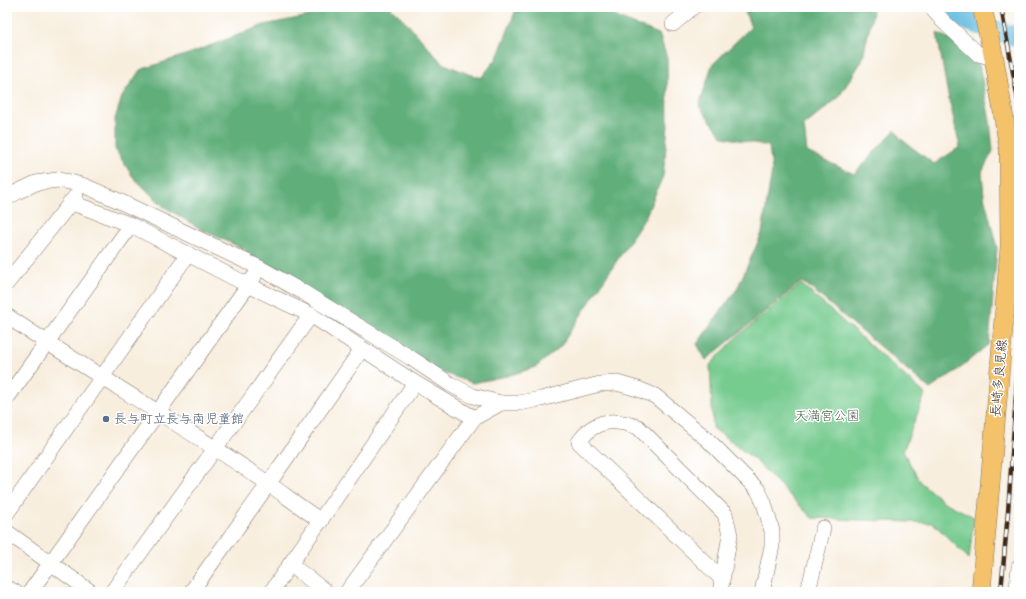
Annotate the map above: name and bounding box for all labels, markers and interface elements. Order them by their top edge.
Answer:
street label: 長崎多良見線 [987,337,1011,418]
park label: 天満宮公園 [794,407,860,425]
place label: 長与町立長与南児童館 [114,410,244,428]
marker: 長与町立長与南児童館 [101,414,111,424]

